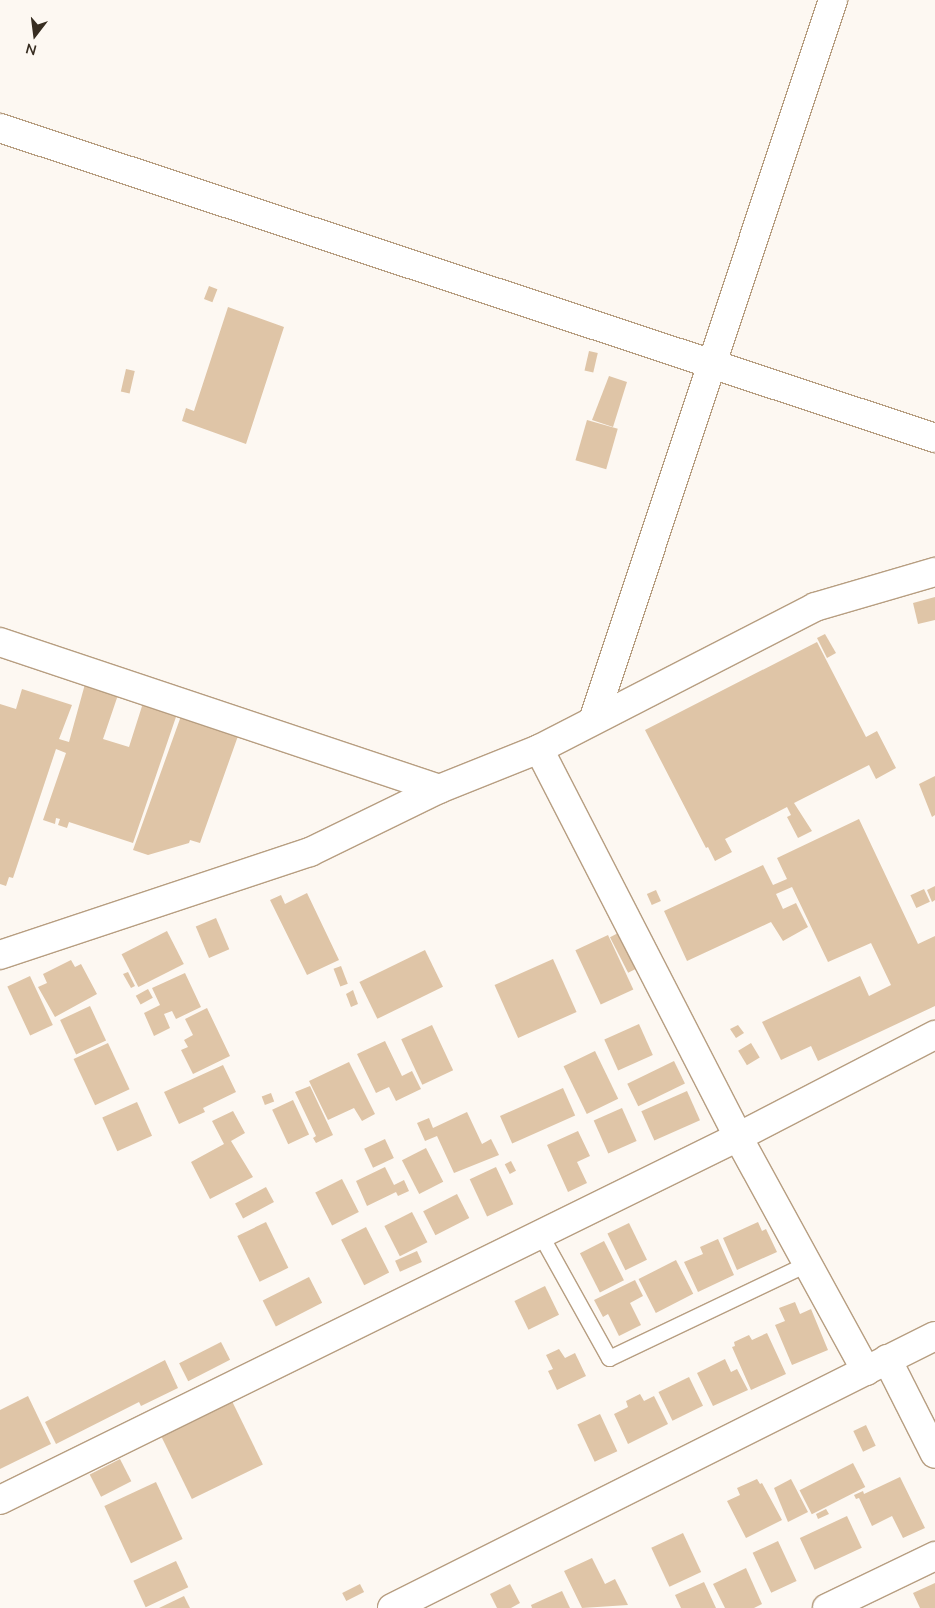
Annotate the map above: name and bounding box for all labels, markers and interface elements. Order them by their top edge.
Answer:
north arrow [10,10,60,60]
text: N [24,39,39,60]

